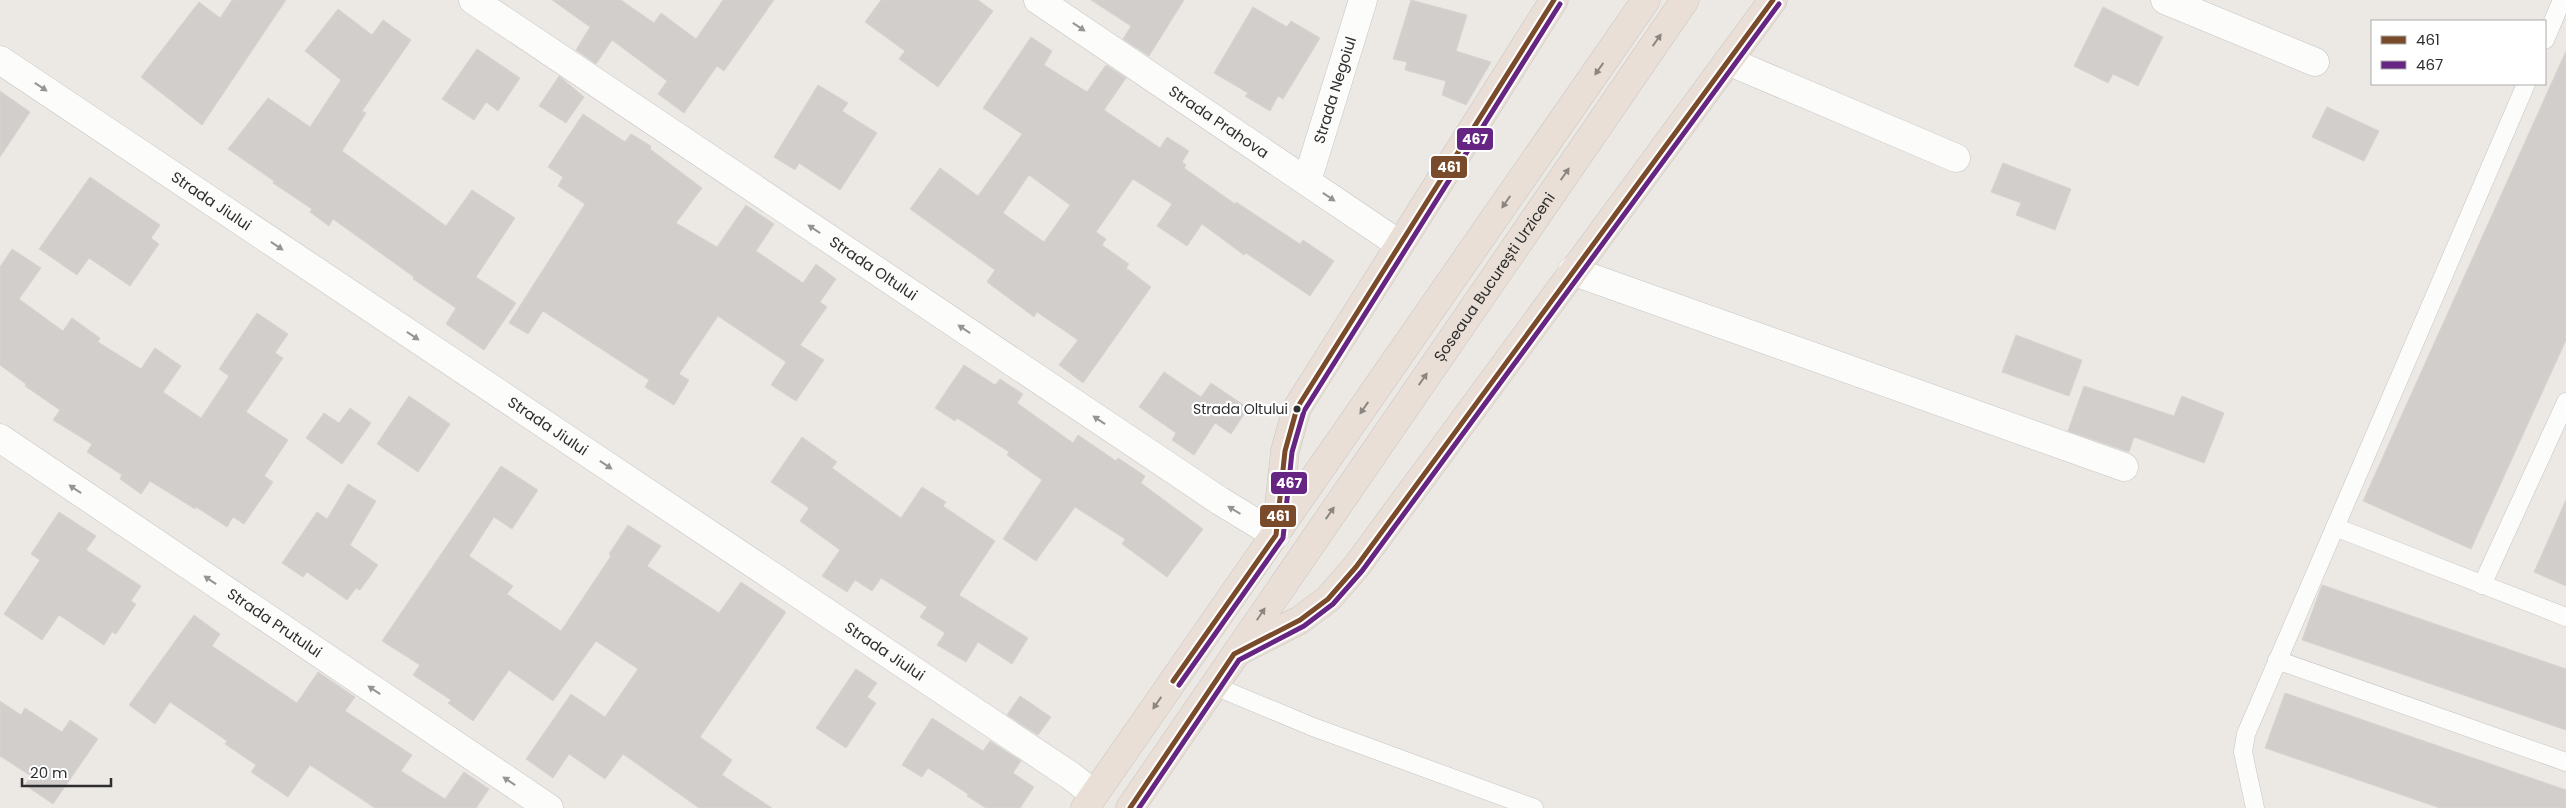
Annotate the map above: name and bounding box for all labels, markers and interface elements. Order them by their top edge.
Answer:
legend [2371,20,2546,85]
one-way arrow [1072,22,1085,32]
text: 461 [2416,29,2440,50]
one-way arrow [1652,33,1662,47]
street label: Strada Negoiul [1308,34,1361,146]
text: 467 [2416,54,2443,75]
one-way arrow [1594,62,1604,76]
street label: Strada Prahova [1165,80,1273,163]
one-way arrow [34,82,47,92]
line badge: 467 [1456,127,1494,151]
text: 467 [1462,129,1488,149]
line badge: 461 [1430,155,1468,179]
text: 461 [1437,157,1461,177]
street label: Strada Jiului [167,166,256,235]
one-way arrow [1560,167,1570,180]
street label: Șoseaua București Urziceni [1429,188,1560,366]
one-way arrow [1322,192,1336,202]
one-way arrow [1501,196,1511,209]
one-way arrow [808,224,821,234]
street label: Strada Oltului [825,231,922,305]
one-way arrow [271,241,284,250]
one-way arrow [957,325,971,334]
one-way arrow [406,331,419,341]
one-way arrow [1418,373,1428,386]
street label: Strada Jiului [504,391,592,460]
place label: Strada Oltului [1193,399,1288,419]
one-way arrow [1359,401,1369,415]
marker: Strada Oltului [1292,404,1302,414]
one-way arrow [1092,415,1106,425]
one-way arrow [599,460,613,470]
line badge: 467 [1270,471,1308,495]
text: 467 [1276,473,1302,493]
one-way arrow [69,484,82,494]
line badge: 461 [1259,504,1297,528]
one-way arrow [1228,505,1241,514]
text: 461 [1266,506,1290,526]
one-way arrow [1326,506,1335,520]
one-way arrow [204,575,217,585]
street label: Strada Prutului [223,583,326,662]
one-way arrow [1257,607,1266,620]
street label: Strada Jiului [840,616,929,685]
one-way arrow [367,685,381,695]
one-way arrow [1152,697,1162,710]
scale bar [22,756,111,788]
text: 20 m [30,762,68,783]
one-way arrow [502,776,516,786]

